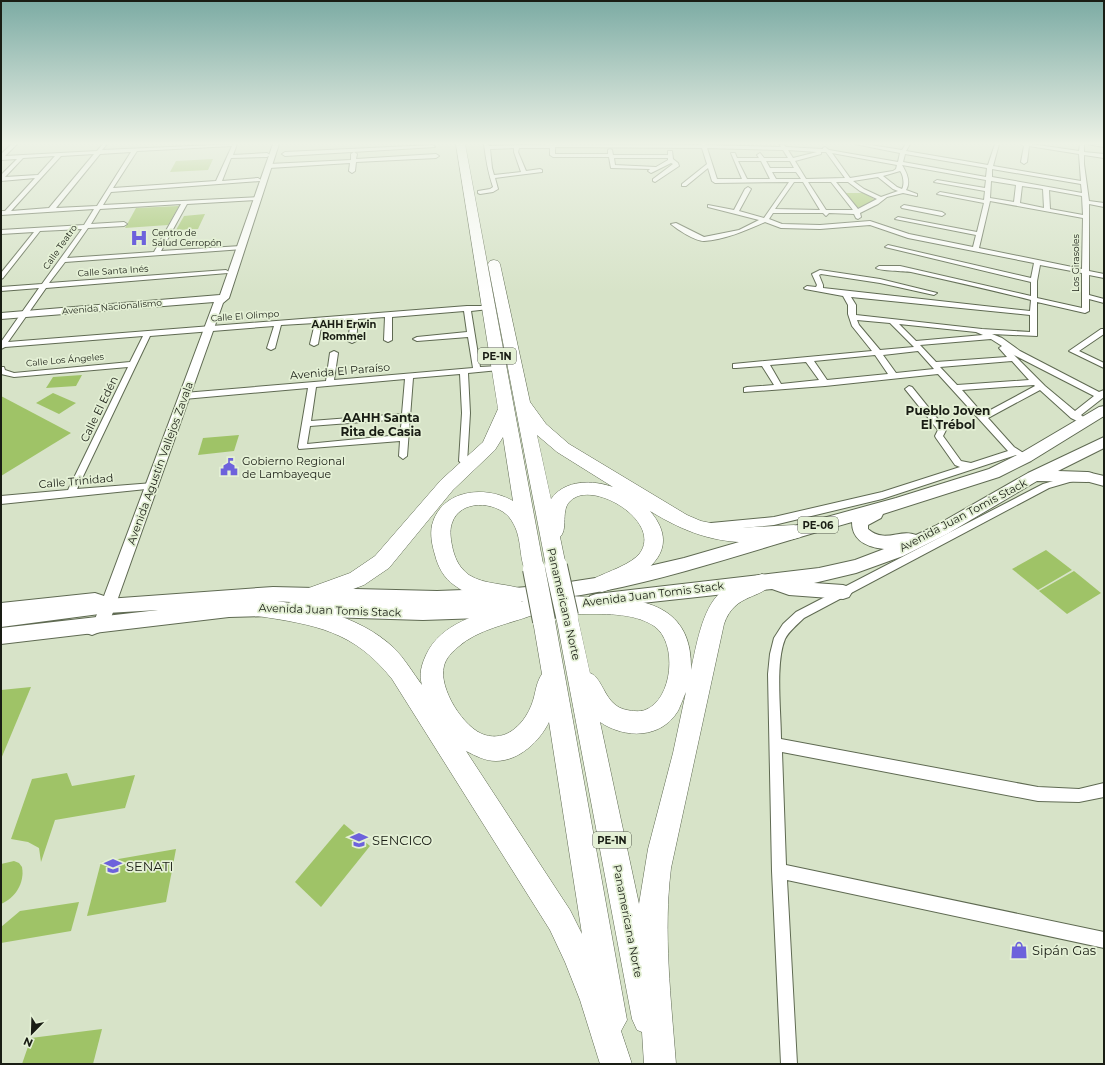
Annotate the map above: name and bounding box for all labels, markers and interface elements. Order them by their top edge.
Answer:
street label: Calle Teatro [40,222,79,271]
place label: Centro de Salud Cerropón [152,227,222,248]
hospital icon: Centro de Salud Cerropón [129,228,149,248]
street label: Los Girasoles [1070,233,1081,292]
street label: Calle Santa Inés [77,262,149,278]
street label: Avenida Nacionalismo [62,297,163,316]
street label: Calle El Olimpo [210,308,280,323]
district label: AAHH Erwin Rommel [311,318,377,343]
road number: PE-1N [478,348,516,364]
street label: Calle Los Ángeles [25,351,105,368]
street label: Avenida El Paraíso [289,360,391,382]
street label: Calle El Edén [77,374,121,444]
street label: Avenida Agustín Vallejos Zavala [124,380,196,546]
district label: Pueblo Joven El Trébol [906,403,990,432]
district label: AAHH Santa Rita de Casia [341,410,421,439]
place label: Gobierno Regional de Lambayeque [242,454,345,481]
public building icon: Gobierno Regional de Lambayeque [219,457,239,477]
street label: Calle Trinidad [38,471,114,491]
street label: Avenida Juan Tomis Stack [897,475,1030,555]
road number: PE-06 [798,517,838,533]
street label: Panamericana Norte [544,547,584,662]
street label: Avenida Juan Tomis Stack [581,578,725,610]
street label: Avenida Juan Tomis Stack [258,601,402,619]
school or university icon: SENCICO [349,830,369,850]
place label: SENCICO [372,832,432,848]
road number: PE-1N [593,832,631,848]
school or university icon: SENATI [103,856,123,876]
place label: SENATI [126,858,174,874]
street label: Panamericana Norte [610,863,646,979]
shop icon: Sipán Gas [1009,940,1029,960]
place label: Sipán Gas [1032,942,1096,958]
north arrow [12,1013,52,1053]
text: N [21,1034,35,1050]

